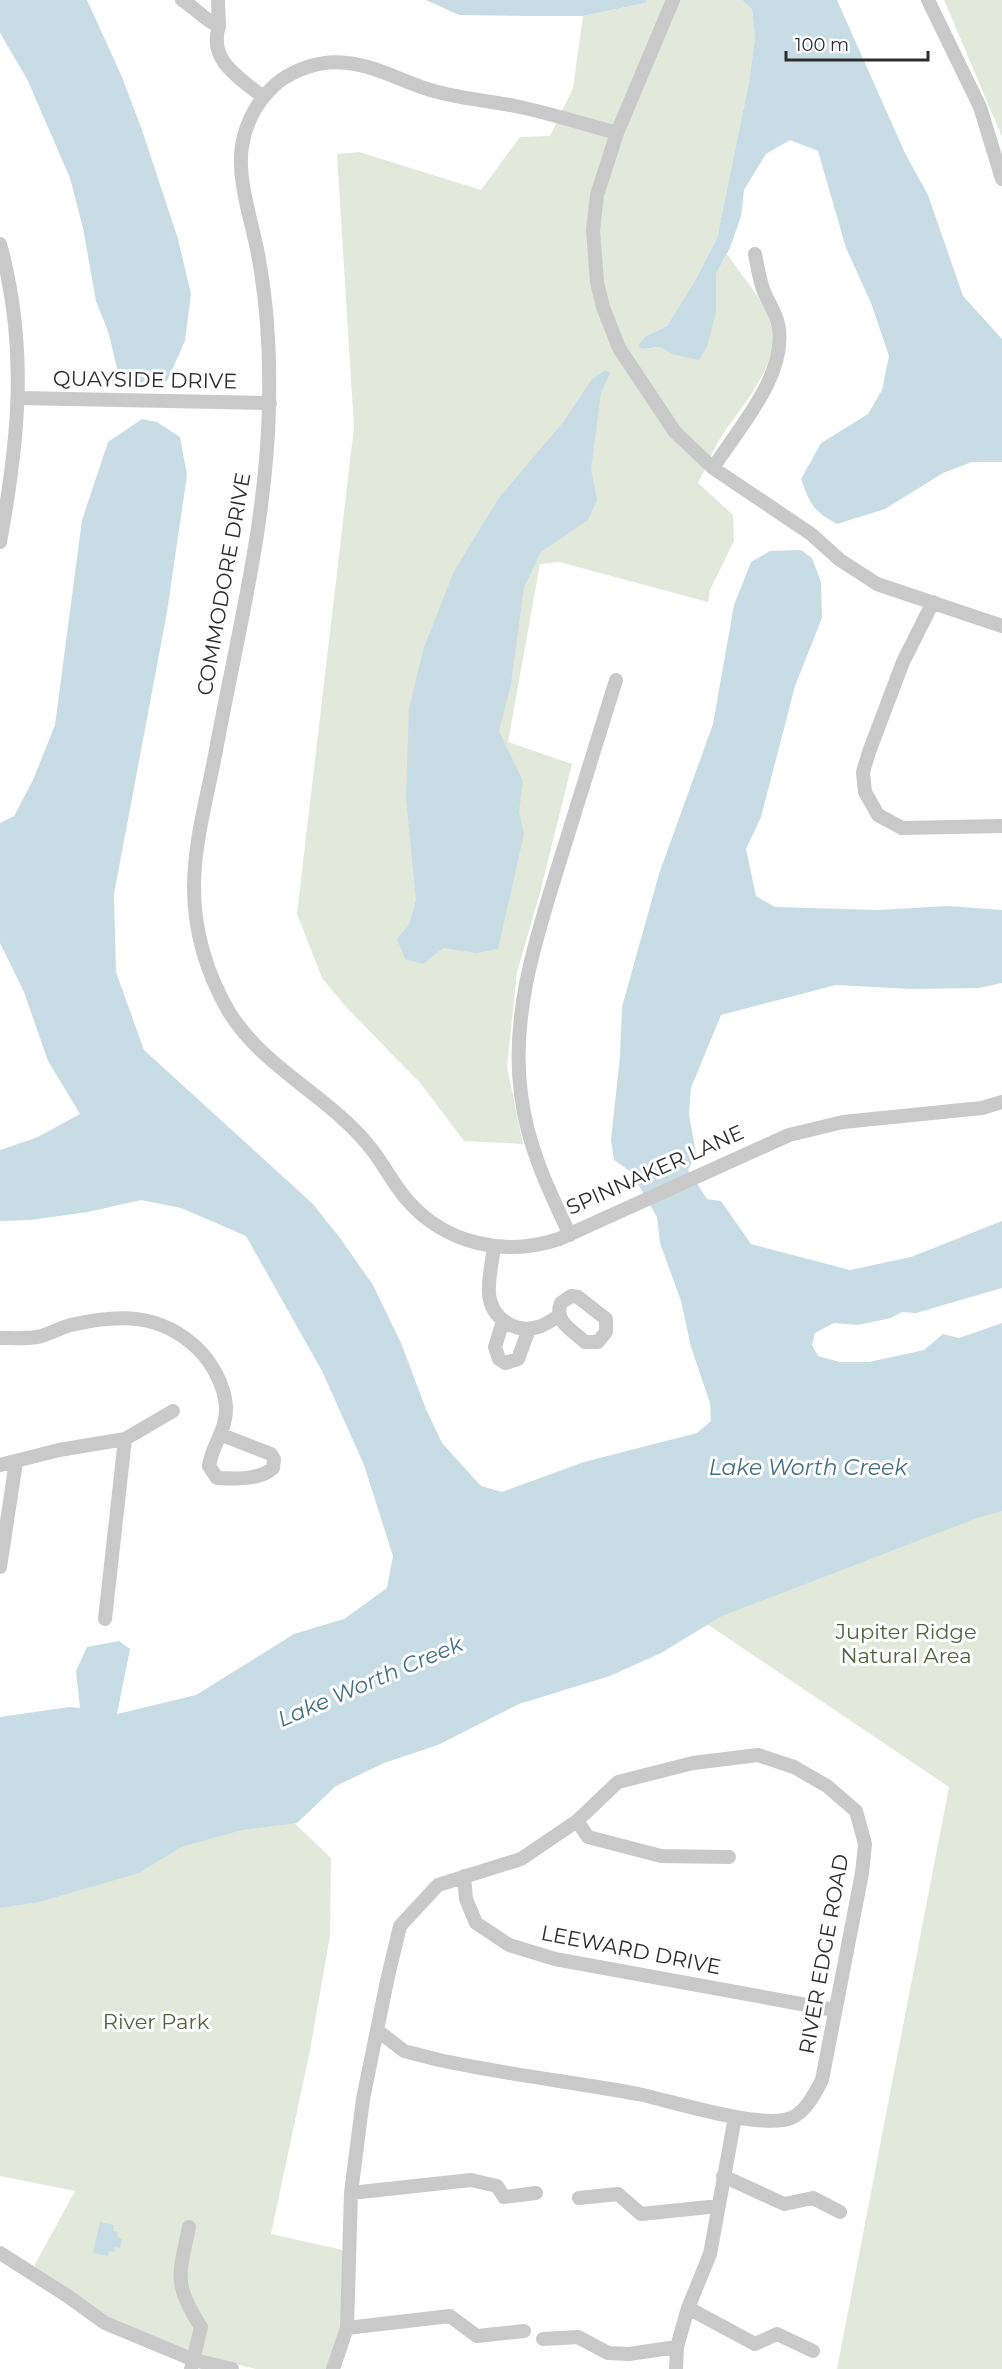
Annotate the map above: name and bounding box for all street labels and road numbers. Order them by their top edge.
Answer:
street label: QUAYSIDE DRIVE [53,365,237,394]
street label: COMMODORE DRIVE [192,470,255,697]
street label: SPINNAKER LANE [562,1119,747,1220]
street label: RIVER EDGE ROAD [794,1852,853,2056]
street label: LEEWARD DRIVE [539,1920,723,1979]

